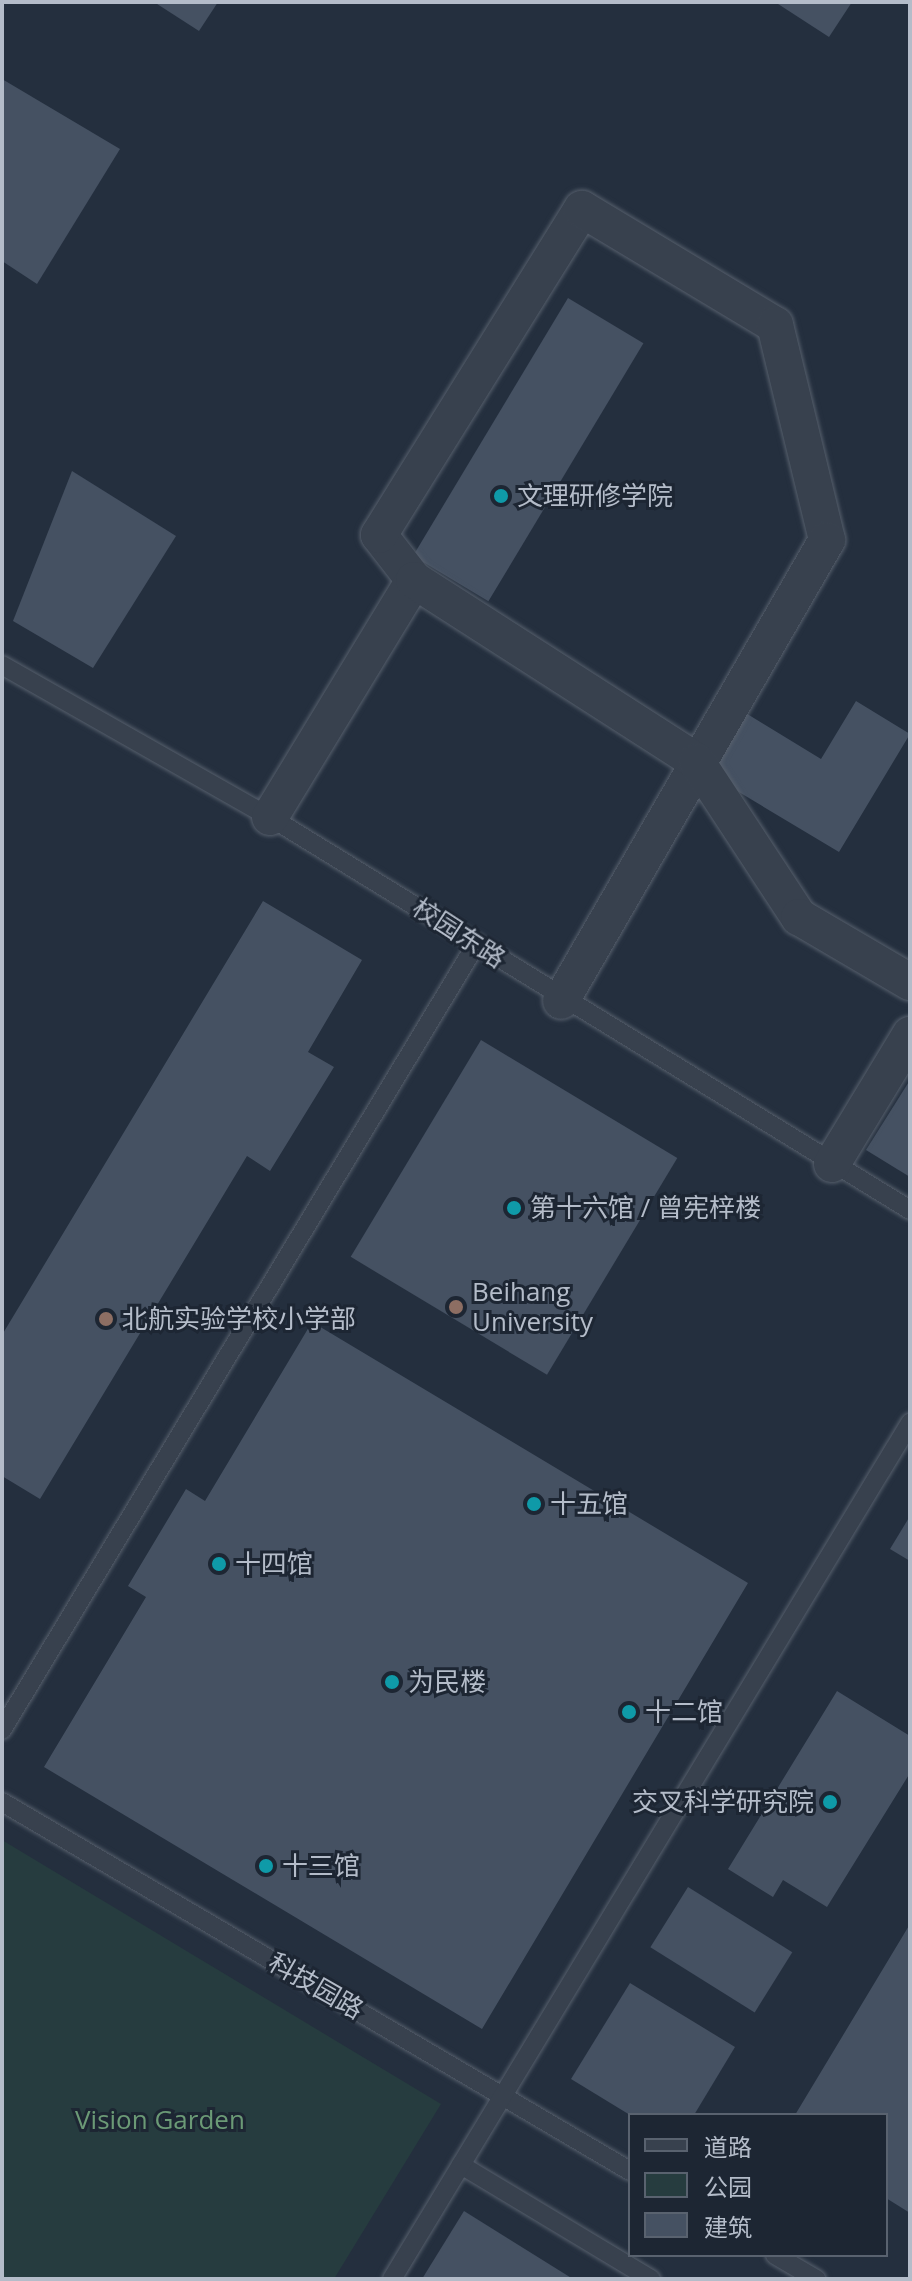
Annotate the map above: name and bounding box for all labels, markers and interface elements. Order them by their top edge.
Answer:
place label: 文理研修学院 [517,480,673,512]
marker: 文理研修学院 [492,487,510,505]
street label: 校园东路 [407,892,511,974]
place label: 第十六馆 / 曾宪梓楼 [530,1192,761,1224]
marker: 第十六馆 / 曾宪梓楼 [505,1199,523,1217]
place label: Beihang University [472,1276,593,1338]
marker: Beihang University [447,1298,465,1316]
place label: 北航实验学校小学部 [122,1303,356,1335]
marker: 北航实验学校小学部 [97,1310,115,1328]
place label: 十五馆 [550,1488,628,1520]
marker: 十五馆 [525,1495,543,1513]
place label: 十四馆 [235,1548,313,1580]
marker: 十四馆 [210,1555,228,1573]
place label: 为民楼 [408,1666,486,1698]
marker: 为民楼 [383,1673,401,1691]
place label: 十二馆 [645,1696,723,1728]
marker: 十二馆 [620,1703,638,1721]
place label: 交叉科学研究院 [632,1786,814,1818]
marker: 交叉科学研究院 [821,1793,839,1811]
place label: 十三馆 [282,1850,360,1882]
marker: 十三馆 [257,1857,275,1875]
street label: 科技园路 [263,1946,369,2026]
park label: Vision Garden [75,2104,245,2136]
legend [628,2113,888,2257]
text: 道路 [704,2130,752,2163]
text: 公园 [704,2170,752,2203]
text: 建筑 [704,2210,752,2243]

